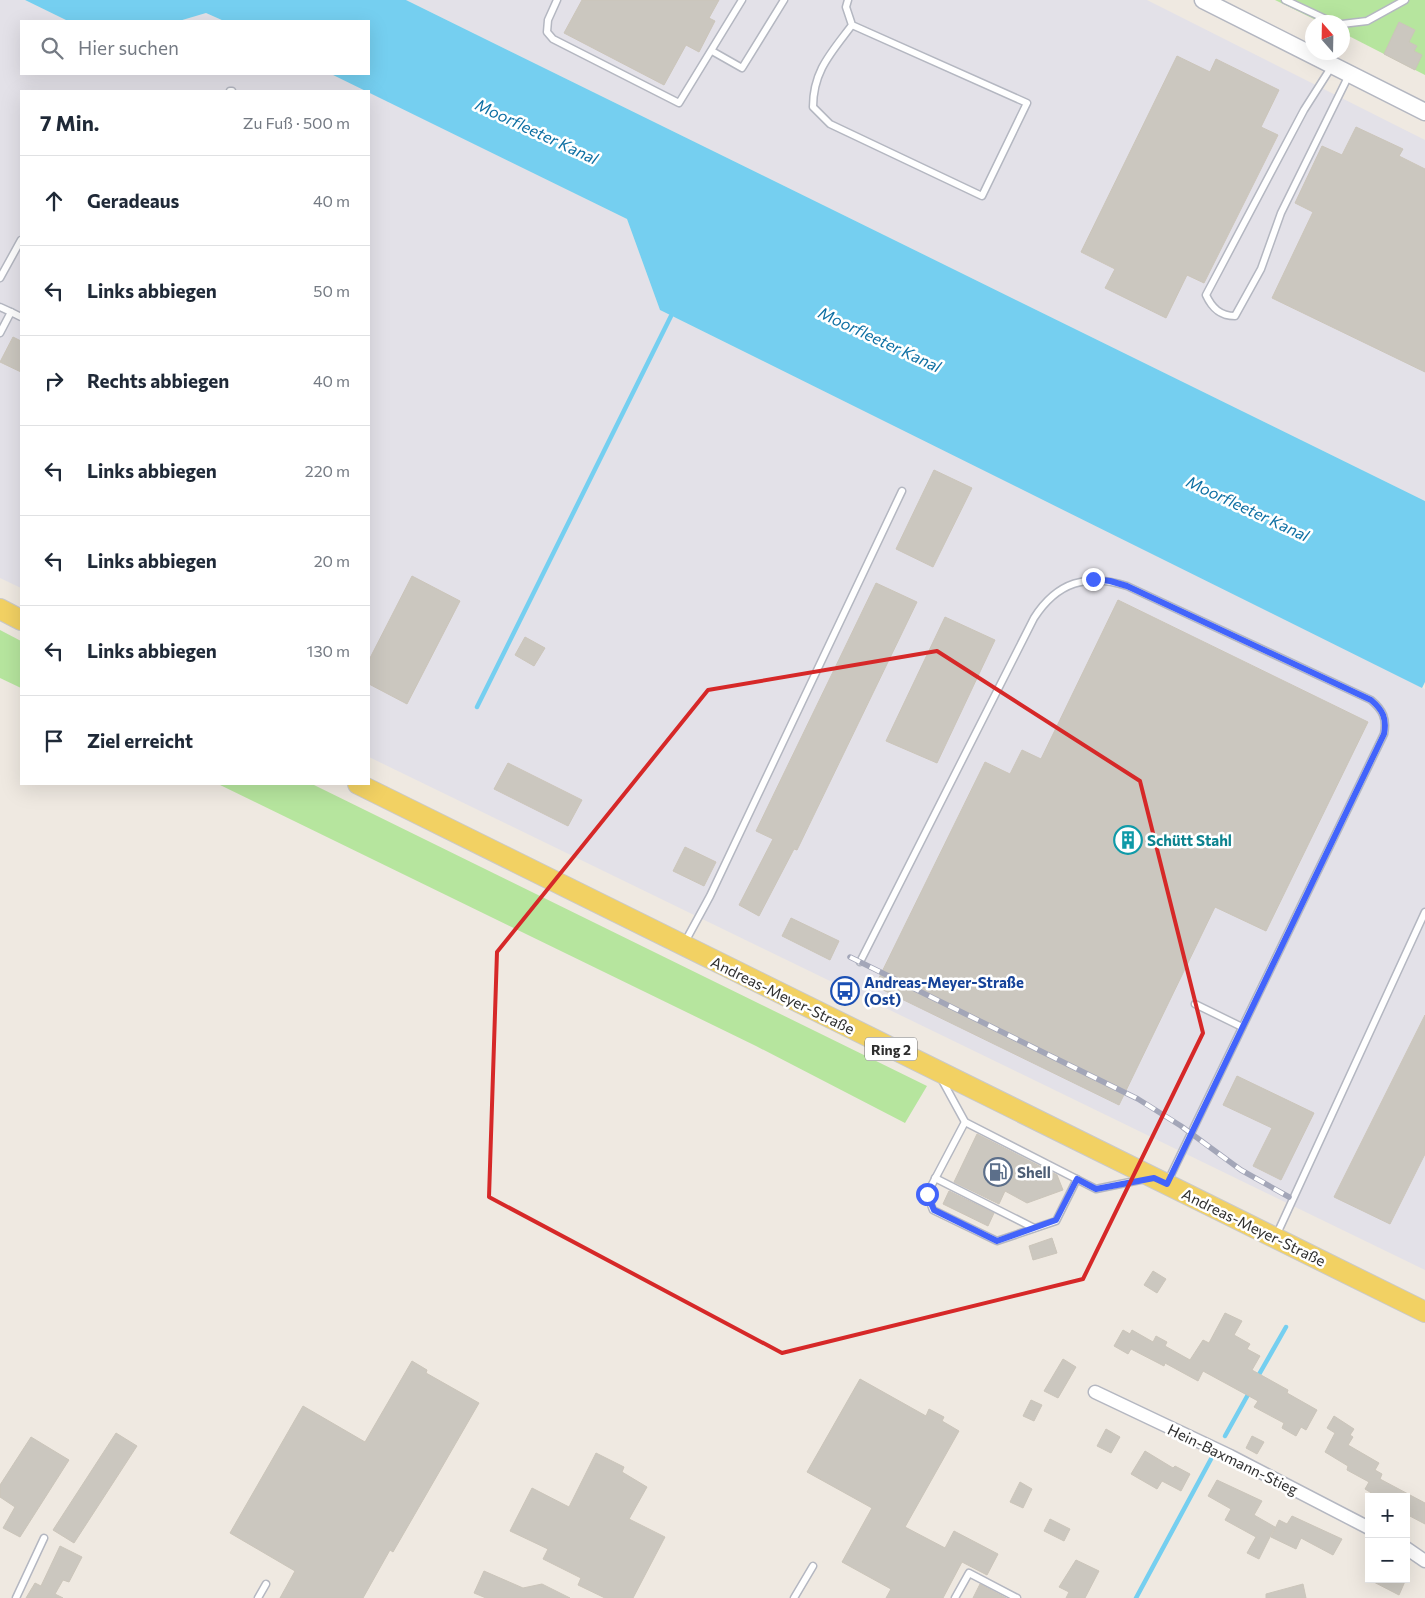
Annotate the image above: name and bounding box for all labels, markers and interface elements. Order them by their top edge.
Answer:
north arrow [1305,15,1350,60]
search box [20,20,370,75]
icon: search [38,34,66,62]
text: Hier suchen [78,36,179,59]
water label: Moorfleeter Kanal [473,94,602,168]
text: 7 Min. [40,110,99,135]
text: Zu Fuß · 500 m [243,113,350,132]
icon: ahead [40,187,68,215]
text: Geradeaus [87,189,179,212]
text: 40 m [313,191,350,210]
icon: left [40,277,68,305]
text: Links abbiegen [87,279,217,302]
text: 50 m [313,281,350,300]
water label: Moorfleeter Kanal [816,302,945,376]
icon: right [40,367,68,395]
text: Rechts abbiegen [87,369,229,392]
text: 40 m [313,371,350,390]
icon: left [40,457,68,485]
text: Links abbiegen [87,459,217,482]
text: 220 m [305,461,350,480]
water label: Moorfleeter Kanal [1184,471,1313,545]
icon: left [40,547,68,575]
text: Links abbiegen [87,549,217,572]
text: 20 m [314,551,350,570]
route end [1082,568,1105,591]
icon: left [40,637,68,665]
text: Links abbiegen [87,639,217,662]
text: 130 m [307,641,350,660]
icon: arrive [40,727,68,755]
text: Ziel erreicht [87,729,193,752]
building icon: Schütt Stahl [1113,825,1143,855]
place label: Schütt Stahl [1147,831,1232,849]
street label: Andreas-Meyer-Straße [708,952,858,1038]
place label: Andreas-Meyer-Straße (Ost) [864,973,1024,1008]
bus stop icon: Andreas-Meyer-Straße (Ost) [830,976,860,1006]
road number: Ring 2 [865,1038,917,1060]
fuel station icon: Shell [983,1157,1013,1187]
place label: Shell [1017,1163,1051,1181]
route start [916,1183,939,1206]
street label: Andreas-Meyer-Straße [1179,1184,1329,1270]
street label: Hein-Baxmann-Stieg [1165,1420,1301,1498]
map controls [1365,1493,1410,1583]
button: + [1365,1493,1410,1538]
button: − [1365,1538,1410,1583]

